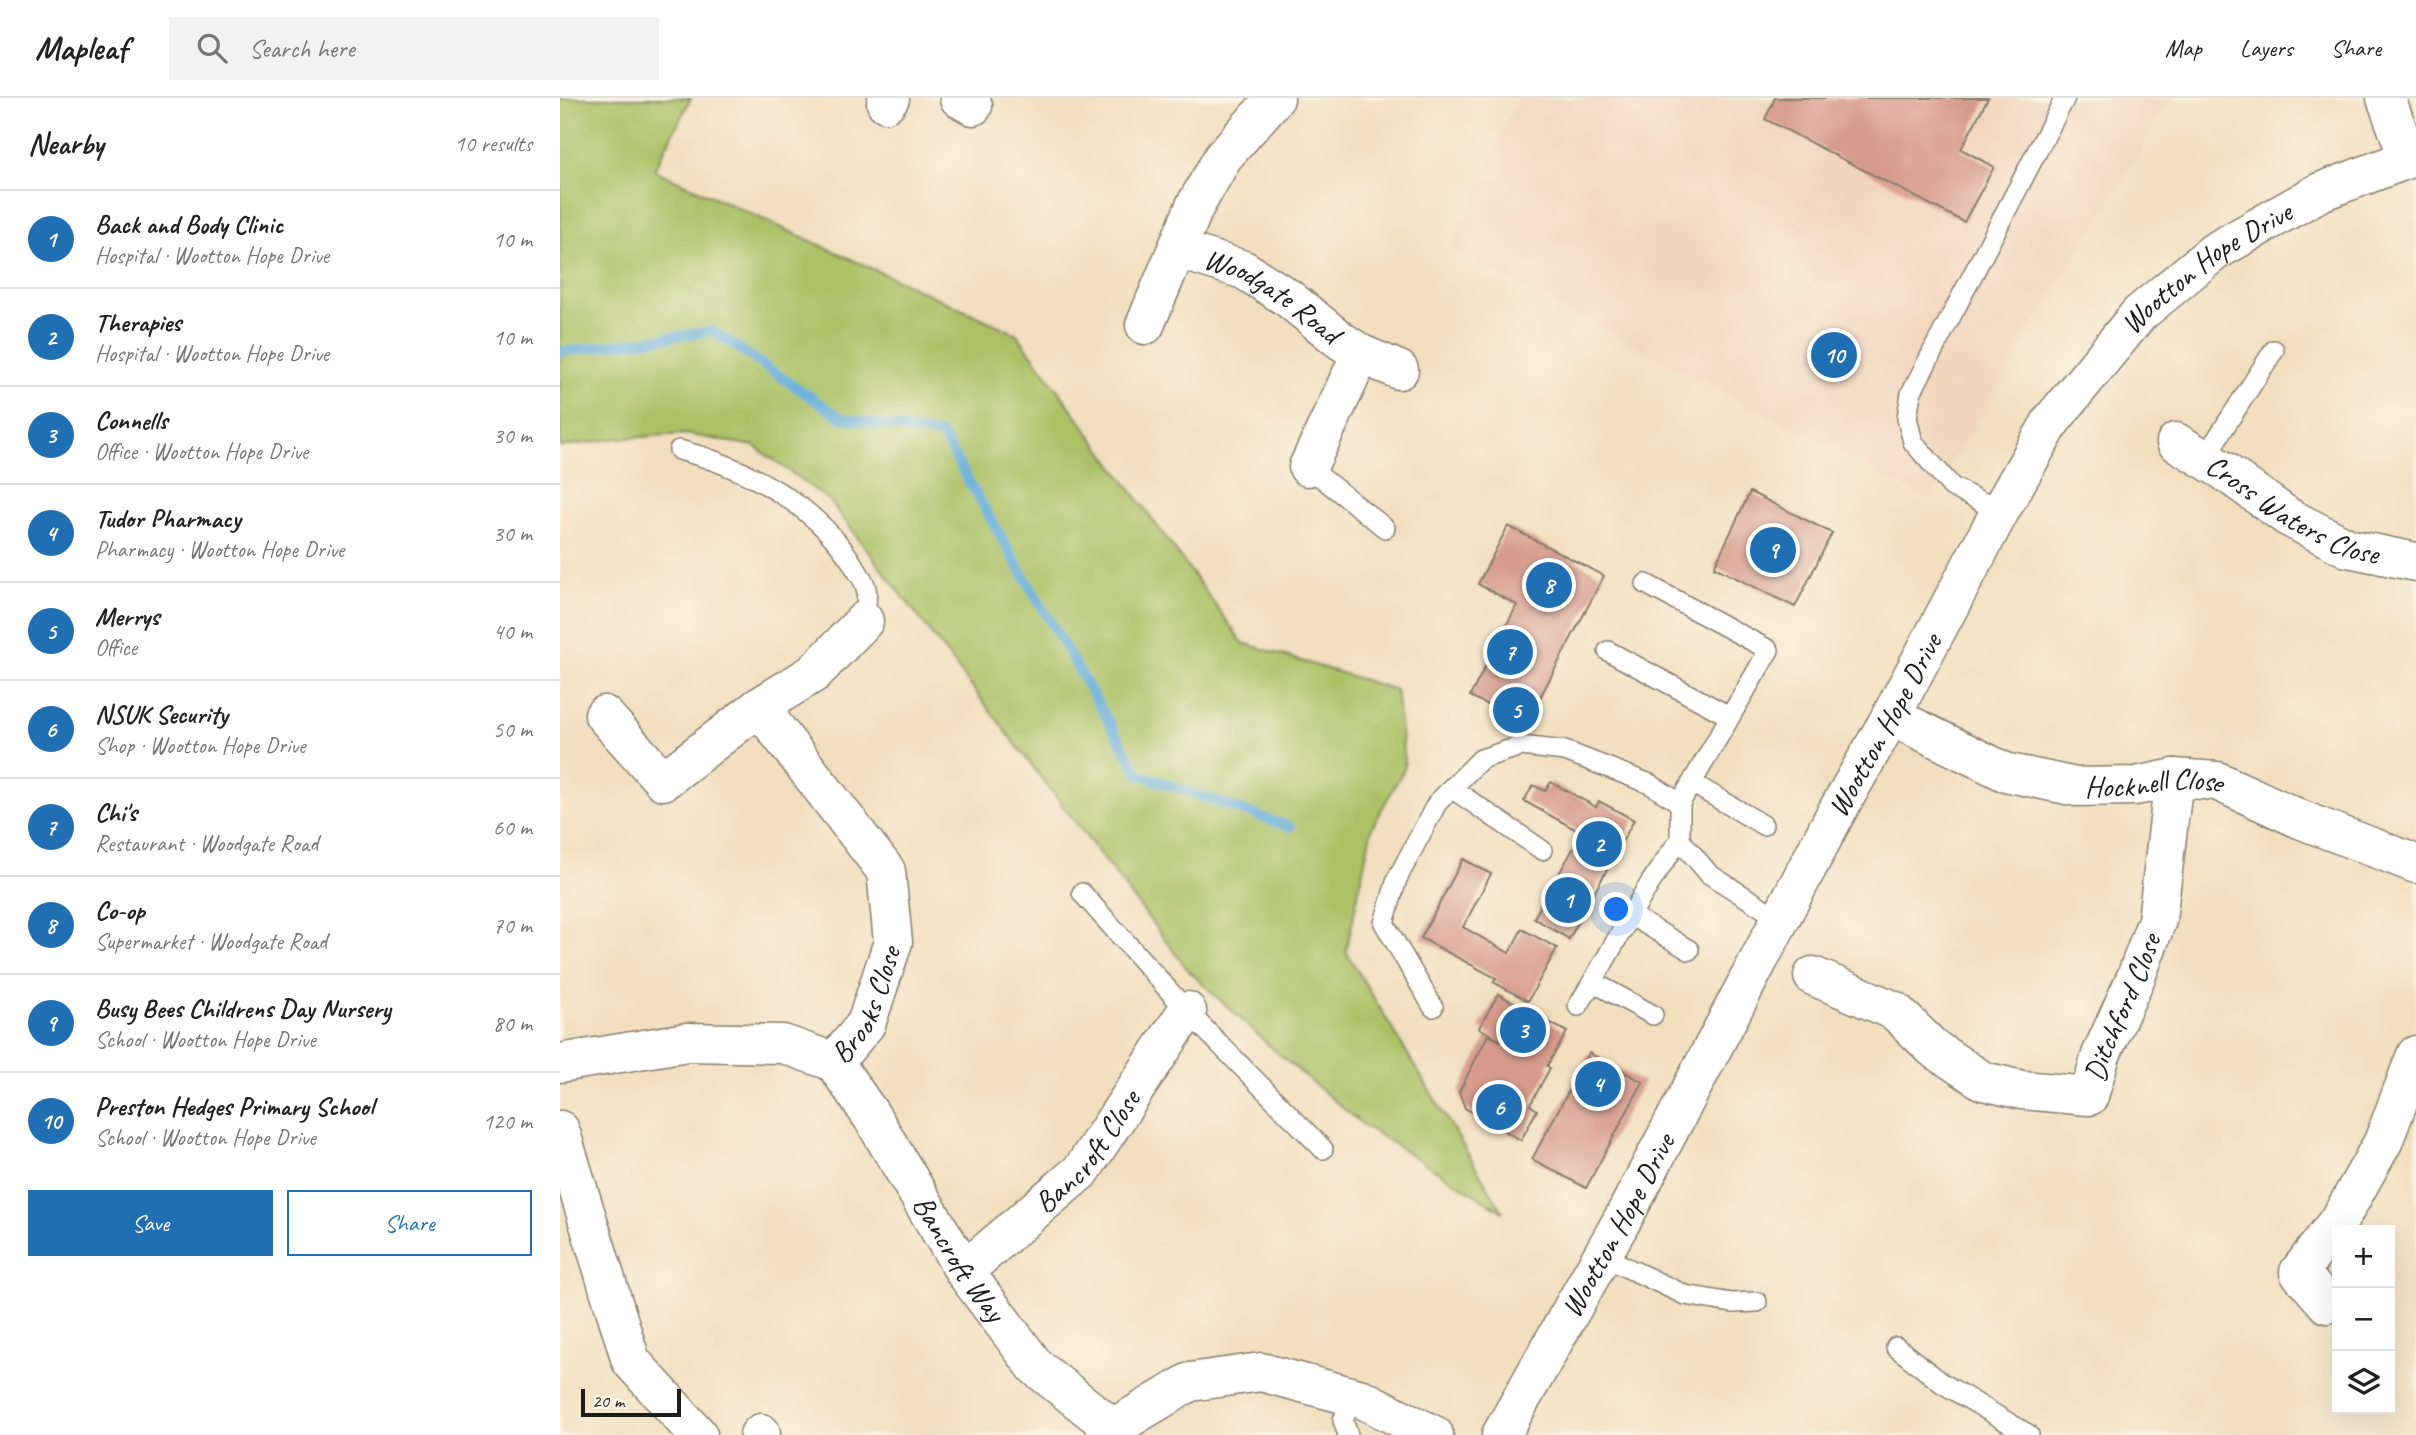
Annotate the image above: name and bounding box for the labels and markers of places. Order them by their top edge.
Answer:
pin: 10 [1811,329,1857,381]
pin: 9 [1750,524,1796,576]
pin: 8 [1526,559,1572,611]
pin: 7 [1487,626,1533,678]
pin: 5 [1493,684,1539,736]
pin: 2 [1576,818,1622,870]
pin: 1 [1545,874,1591,926]
pin: 3 [1500,1004,1546,1056]
pin: 4 [1575,1058,1621,1110]
pin: 6 [1476,1081,1522,1133]

